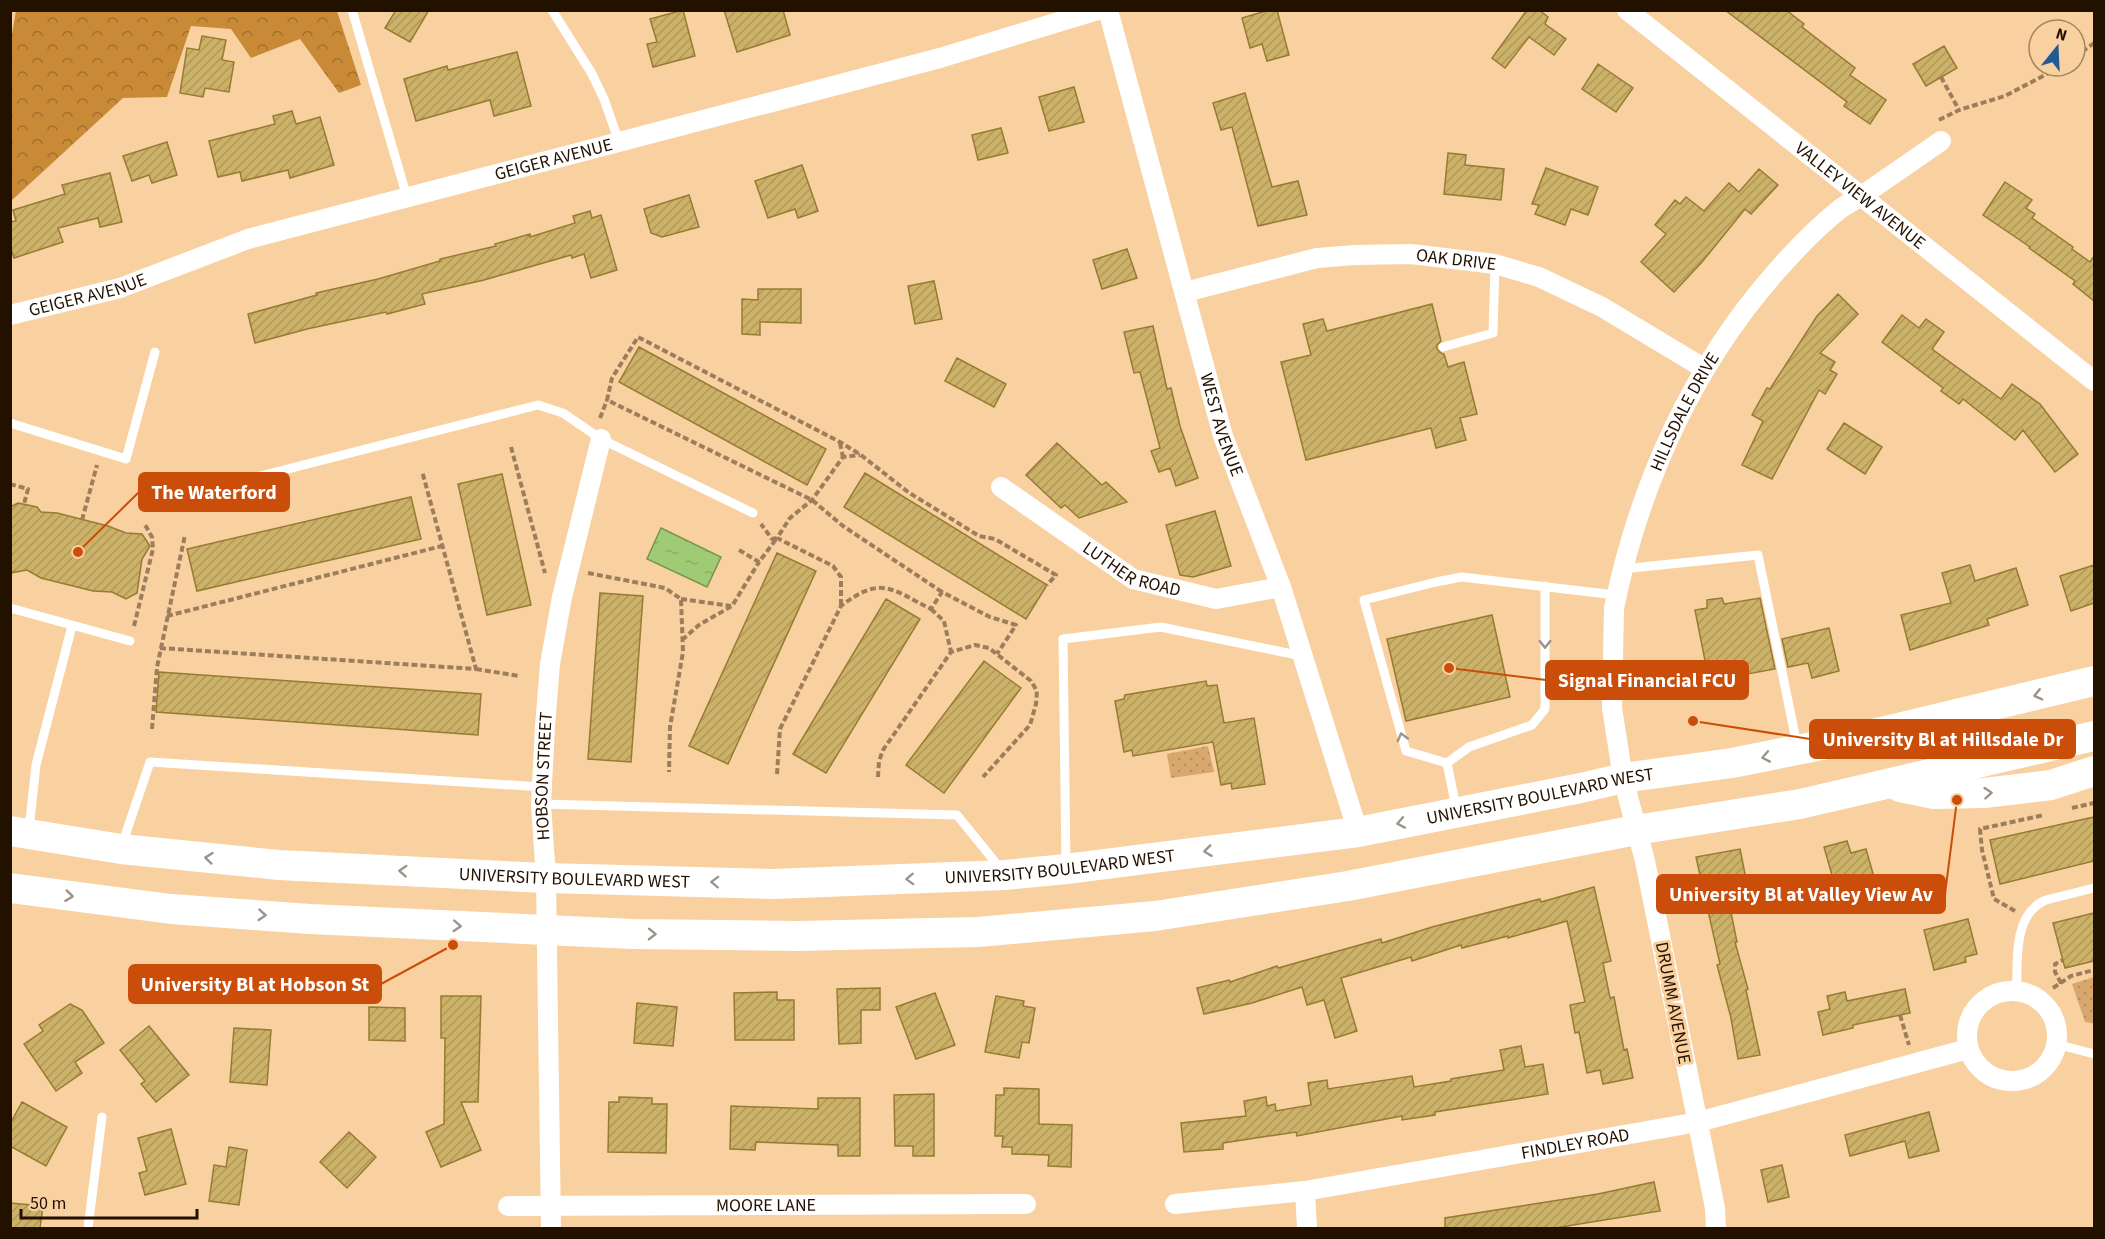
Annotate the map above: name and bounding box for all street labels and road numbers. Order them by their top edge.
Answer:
street label: GEIGER AVENUE [492,132,615,187]
street label: VALLEY VIEW AVENUE [1790,136,1931,255]
street label: OAK DRIVE [1415,242,1498,277]
street label: GEIGER AVENUE [26,267,150,322]
street label: HILLSDALE DRIVE [1644,347,1725,475]
street label: WEST AVENUE [1194,370,1250,480]
street label: LUTHER ROAD [1078,535,1183,603]
street label: HOBSON STREET [528,711,559,841]
street label: UNIVERSITY BOULEVARD WEST [1424,761,1656,831]
street label: UNIVERSITY BOULEVARD WEST [944,843,1177,890]
street label: UNIVERSITY BOULEVARD WEST [458,861,691,894]
street label: DRUMM AVENUE [1649,940,1697,1066]
street label: FINDLEY ROAD [1519,1122,1631,1165]
street label: MOORE LANE [716,1192,816,1218]

